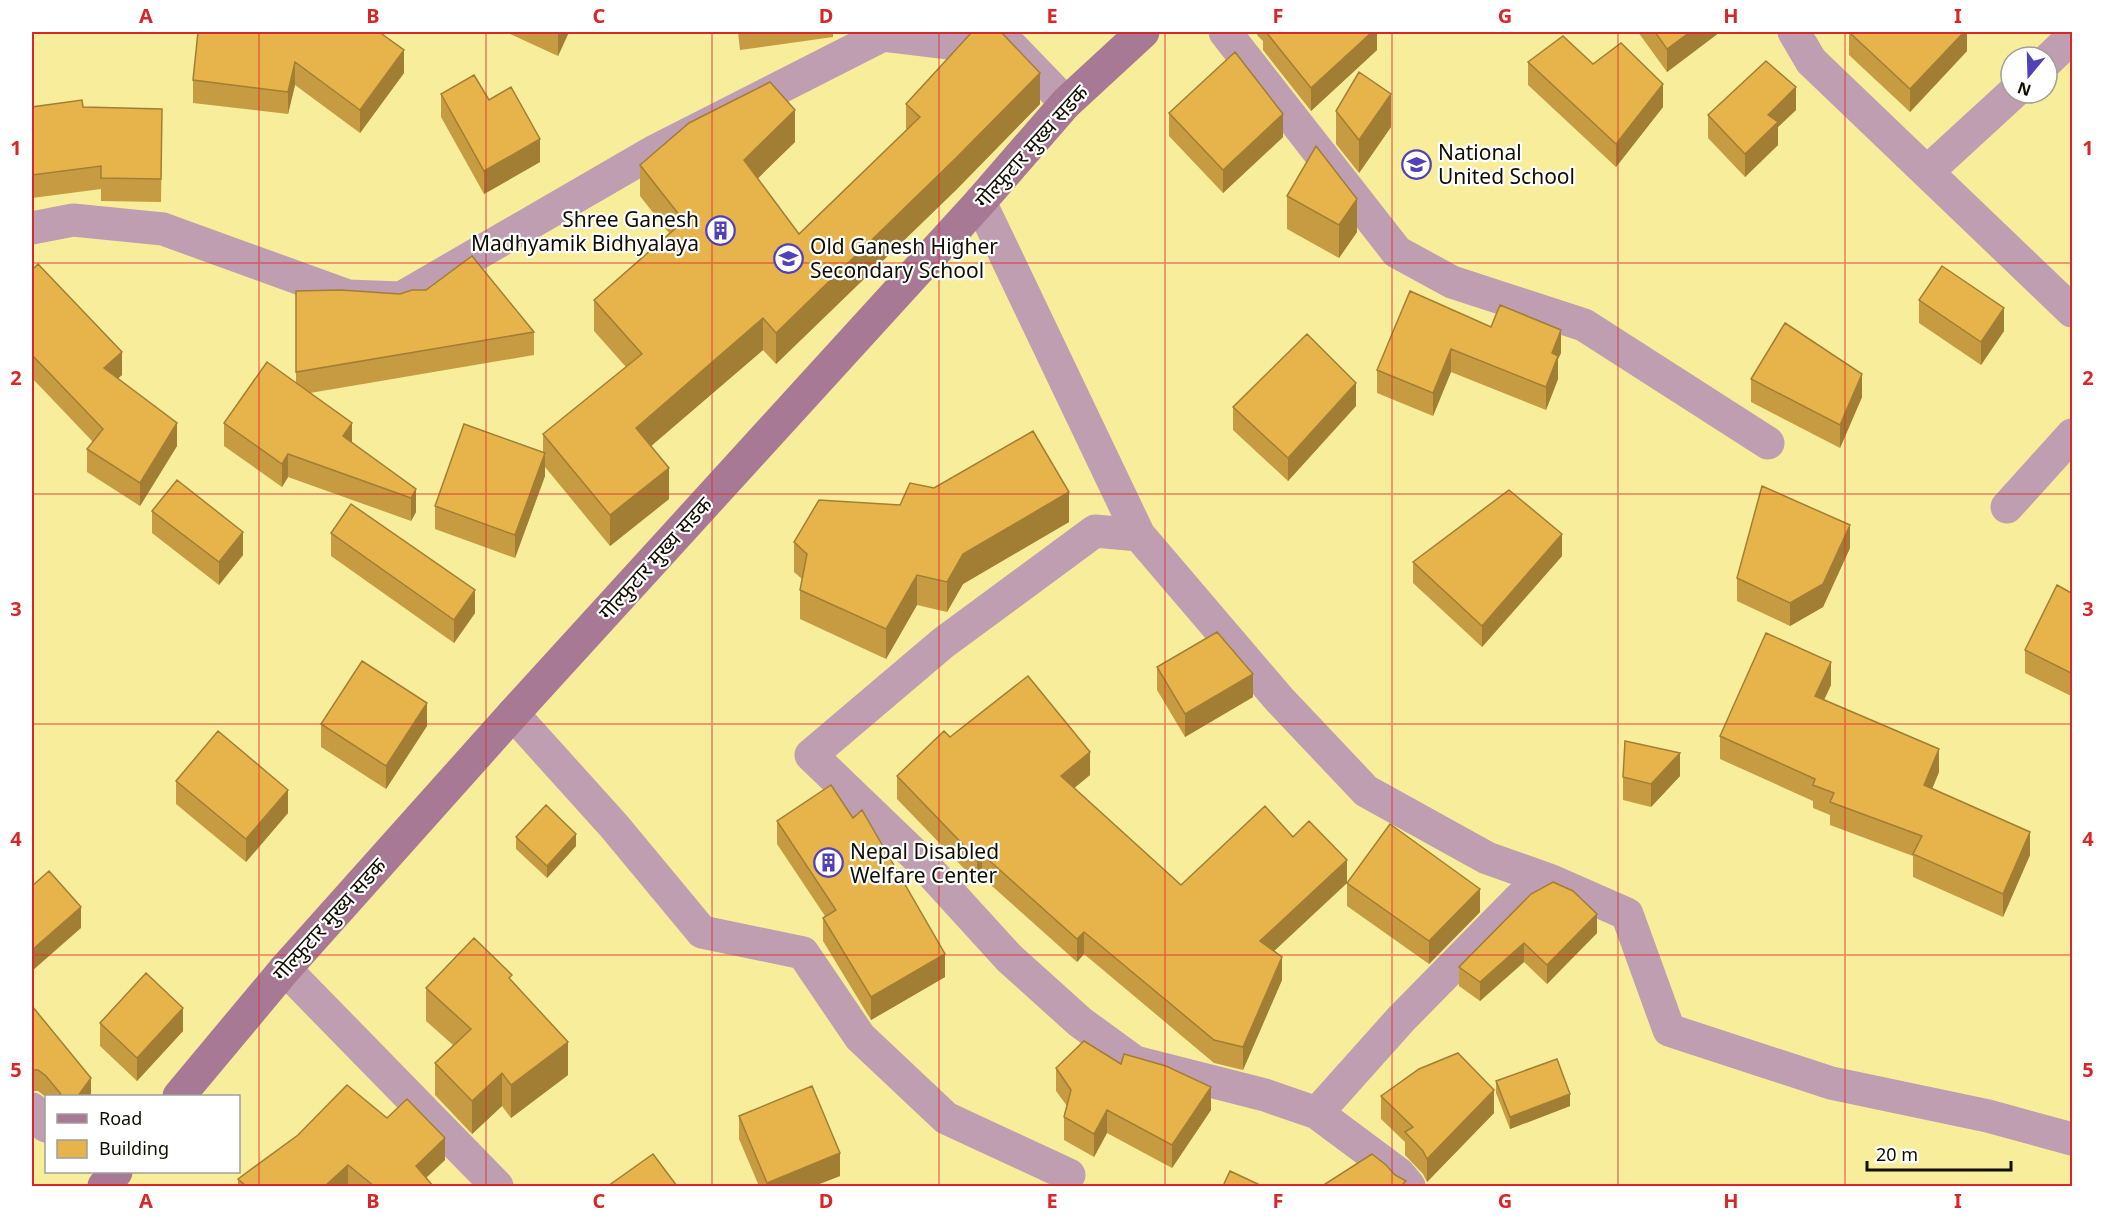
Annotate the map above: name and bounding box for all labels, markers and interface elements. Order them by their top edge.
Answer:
text: A [139,2,153,29]
text: B [366,2,380,29]
text: C [593,2,606,29]
text: D [819,2,833,29]
text: E [1046,2,1058,29]
text: F [1273,2,1283,29]
text: G [1498,2,1512,29]
text: H [1723,2,1739,29]
text: I [1954,2,1962,29]
north arrow [1999,45,2059,105]
text: N [2014,77,2034,102]
street label: गोल्फुटार मुख्य सडक [968,78,1094,214]
text: 1 [10,134,22,161]
text: 1 [2082,134,2094,161]
place label: National United School [1438,138,1575,190]
school or university icon: National United School [1401,148,1433,180]
place label: Shree Ganesh Madhyamik Bidhyalaya [471,205,699,257]
building icon: Shree Ganesh Madhyamik Bidhyalaya [704,215,736,247]
place label: Old Ganesh Higher Secondary School [810,232,998,284]
school or university icon: Old Ganesh Higher Secondary School [773,242,805,274]
text: 2 [10,364,22,391]
text: 2 [2082,364,2094,391]
street label: गोल्फुटार मुख्य सडक [592,490,718,626]
text: 3 [10,595,22,622]
text: 3 [2082,595,2094,622]
text: 4 [10,825,22,852]
text: 4 [2082,825,2094,852]
place label: Nepal Disabled Welfare Center [850,837,999,889]
building icon: Nepal Disabled Welfare Center [813,847,845,879]
street label: गोल्फुटार मुख्य सडक [266,851,392,987]
text: 5 [10,1056,22,1083]
text: 5 [2082,1056,2094,1083]
legend [45,1095,240,1173]
text: Road [99,1106,142,1130]
scale bar [1867,1134,2011,1172]
text: Building [99,1136,169,1160]
text: 20 m [1876,1142,1918,1166]
text: A [139,1187,153,1214]
text: B [366,1187,380,1214]
text: C [593,1187,606,1214]
text: D [819,1187,833,1214]
text: E [1046,1187,1058,1214]
text: F [1273,1187,1283,1214]
text: G [1498,1187,1512,1214]
text: H [1723,1187,1739,1214]
text: I [1954,1187,1962,1214]

